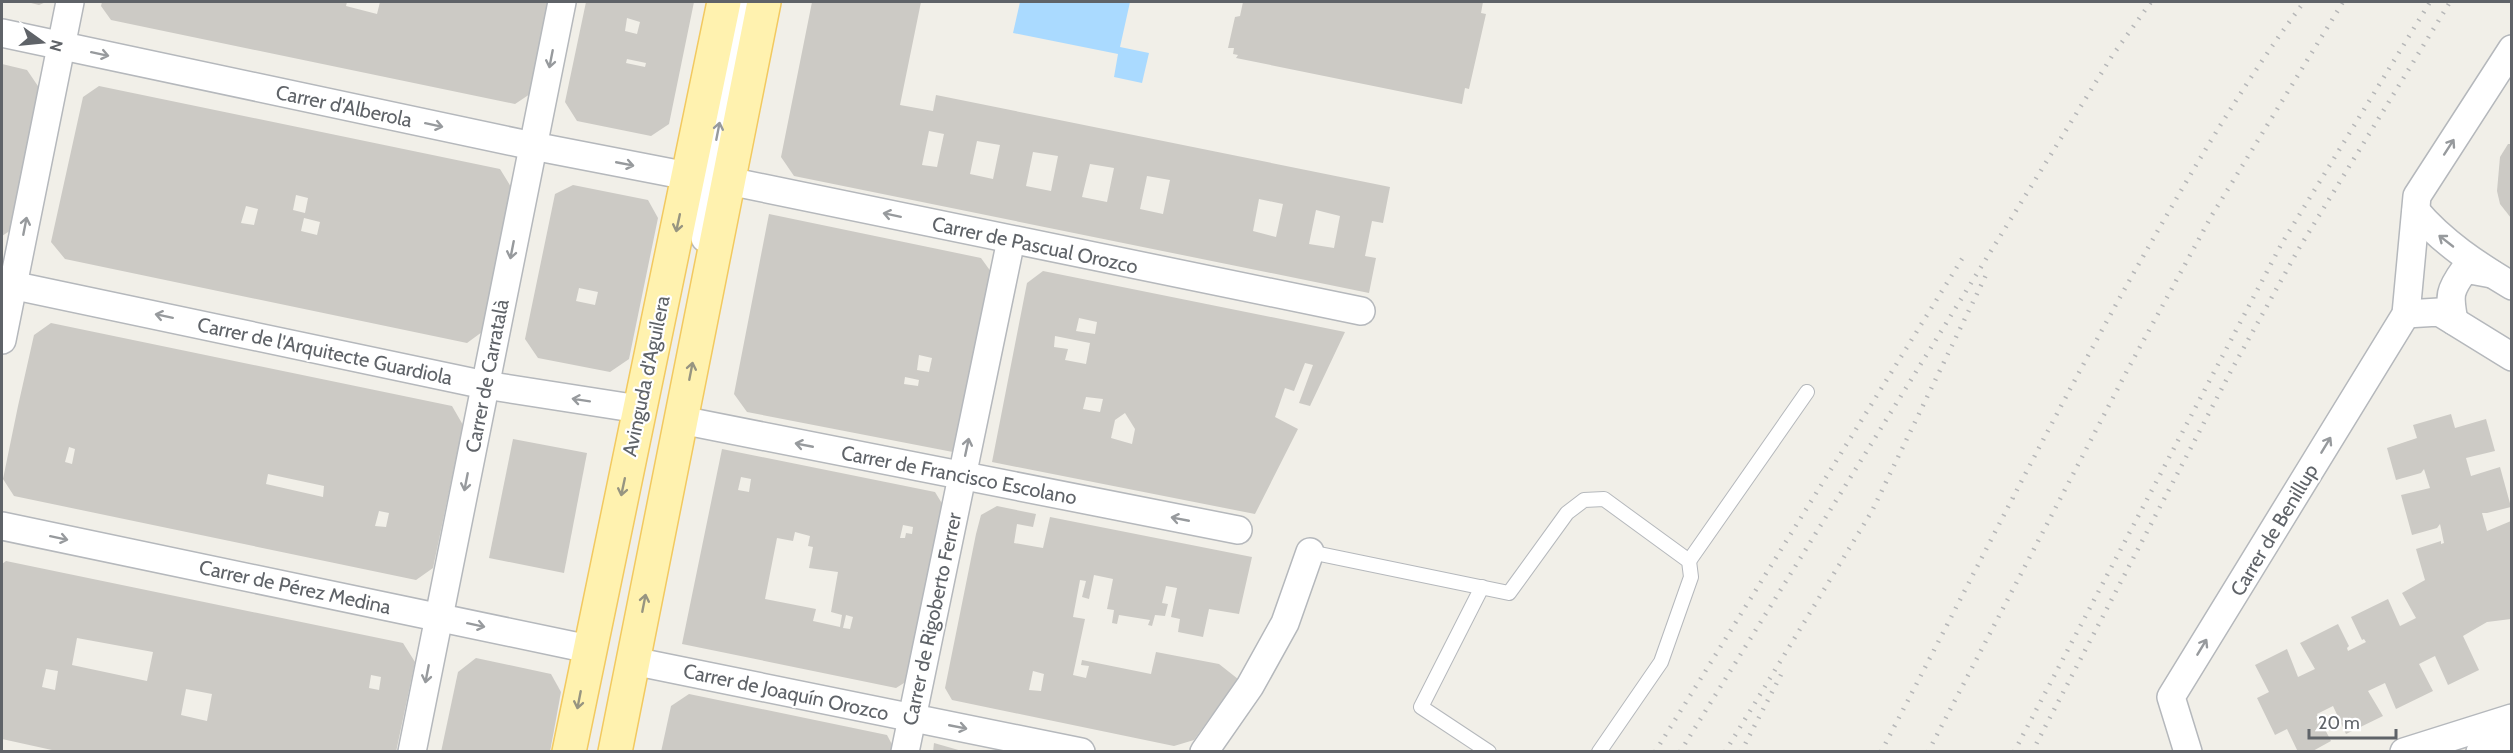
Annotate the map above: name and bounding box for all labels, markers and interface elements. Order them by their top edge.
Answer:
north arrow [12,12,72,72]
text: N [45,38,67,54]
one-way arrow [90,48,109,60]
one-way arrow [545,49,556,68]
street label: Carrer d'Alberola [274,80,415,132]
one-way arrow [424,120,444,131]
one-way arrow [713,122,724,142]
one-way arrow [2443,139,2455,156]
one-way arrow [615,159,635,170]
one-way arrow [883,209,903,220]
street label: Carrer de Pascual Orozco [930,211,1140,279]
one-way arrow [672,213,683,233]
one-way arrow [20,217,31,237]
one-way arrow [2439,234,2455,247]
one-way arrow [506,240,517,259]
street label: Avinguda d'Aguilera [617,293,675,459]
street label: Carrer de Carratalà [460,297,514,455]
one-way arrow [154,310,174,321]
street label: Carrer de l'Arquitecte Guardiola [195,312,455,390]
one-way arrow [686,361,697,381]
one-way arrow [572,395,592,406]
one-way arrow [2320,437,2332,454]
one-way arrow [794,438,813,450]
one-way arrow [962,438,973,458]
street label: Carrer de Francisco Escolano [839,440,1079,510]
street label: Carrer de Benillup [2225,460,2323,600]
one-way arrow [459,473,471,492]
one-way arrow [617,477,628,497]
street label: Carrer de Rigoberto Ferrer [898,510,966,728]
one-way arrow [1171,513,1191,524]
one-way arrow [48,533,68,544]
street label: Carrer de Pérez Medina [197,555,393,619]
one-way arrow [639,594,650,613]
one-way arrow [465,620,485,631]
one-way arrow [2196,639,2208,656]
street label: Carrer de Joaquín Orozco [681,658,891,726]
one-way arrow [421,663,432,683]
one-way arrow [573,690,584,709]
scale bar [2309,702,2396,740]
text: 20 m [2318,712,2360,734]
one-way arrow [948,722,967,733]

